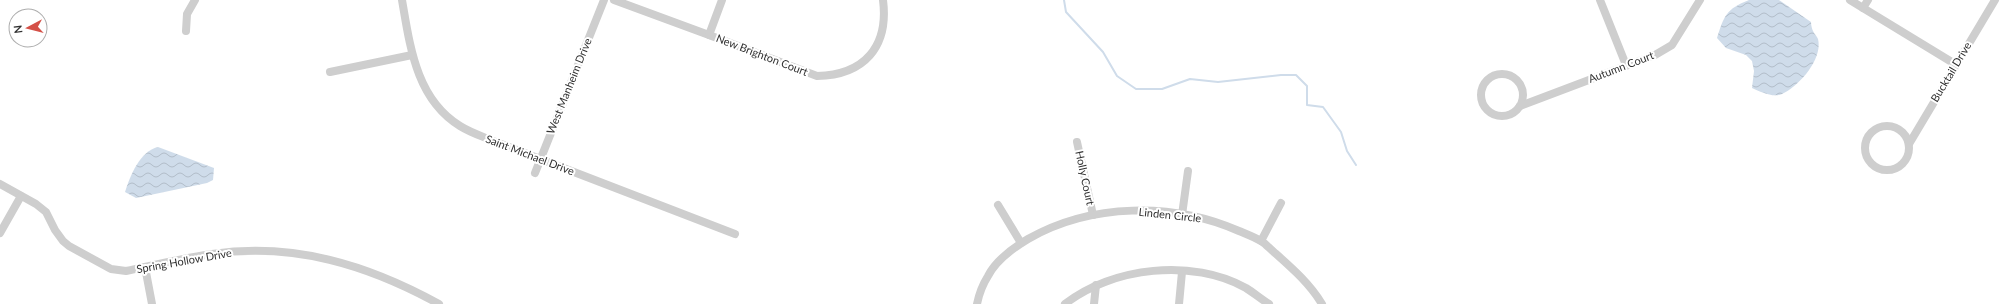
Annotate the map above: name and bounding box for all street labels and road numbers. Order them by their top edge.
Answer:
street label: New Brighton Court [714,31,810,78]
street label: West Manheim Drive [543,36,594,136]
street label: Bucktail Drive [1928,39,1974,104]
street label: Autumn Court [1586,48,1655,85]
street label: Saint Michael Drive [484,132,577,177]
street label: Holly Court [1073,149,1098,206]
street label: Linden Circle [1138,205,1202,224]
street label: Spring Hollow Drive [135,246,233,275]

